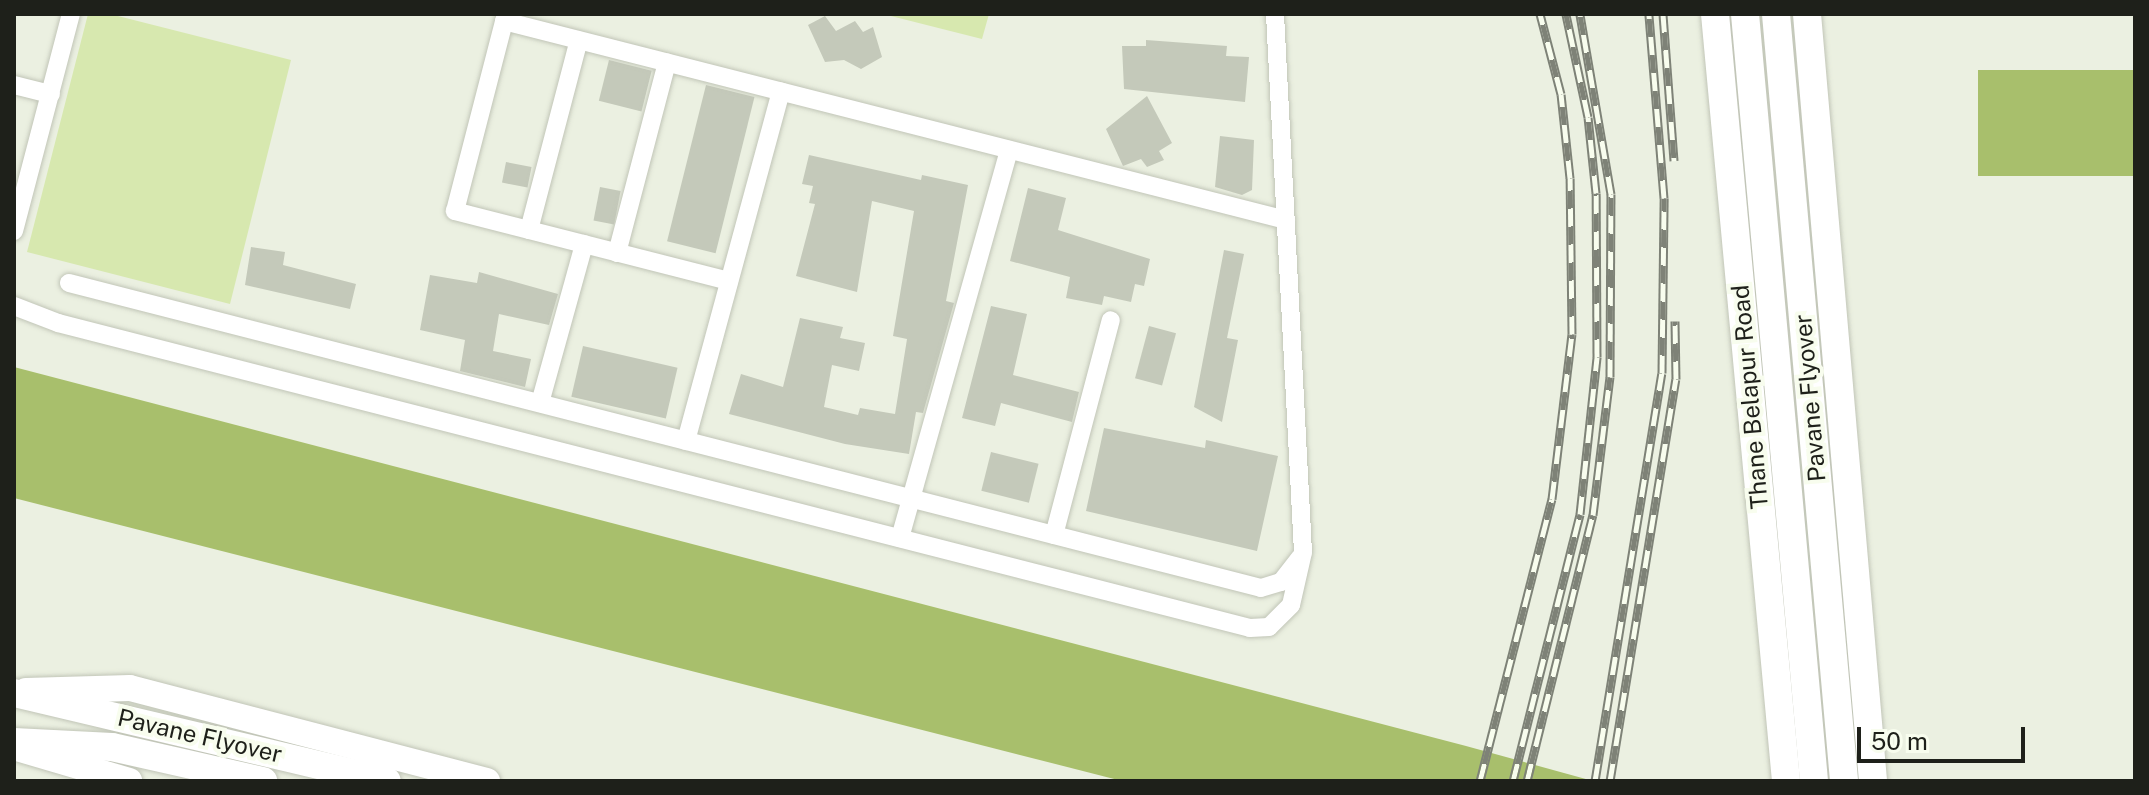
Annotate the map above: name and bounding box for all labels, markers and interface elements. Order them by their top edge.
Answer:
street label: Thane Belapur Road [1726,284,1774,510]
street label: Pavane Flyover [1788,313,1832,483]
street label: Pavane Flyover [115,703,285,769]
scale bar [1861,711,2029,761]
text: 50 m [1871,727,1928,755]

